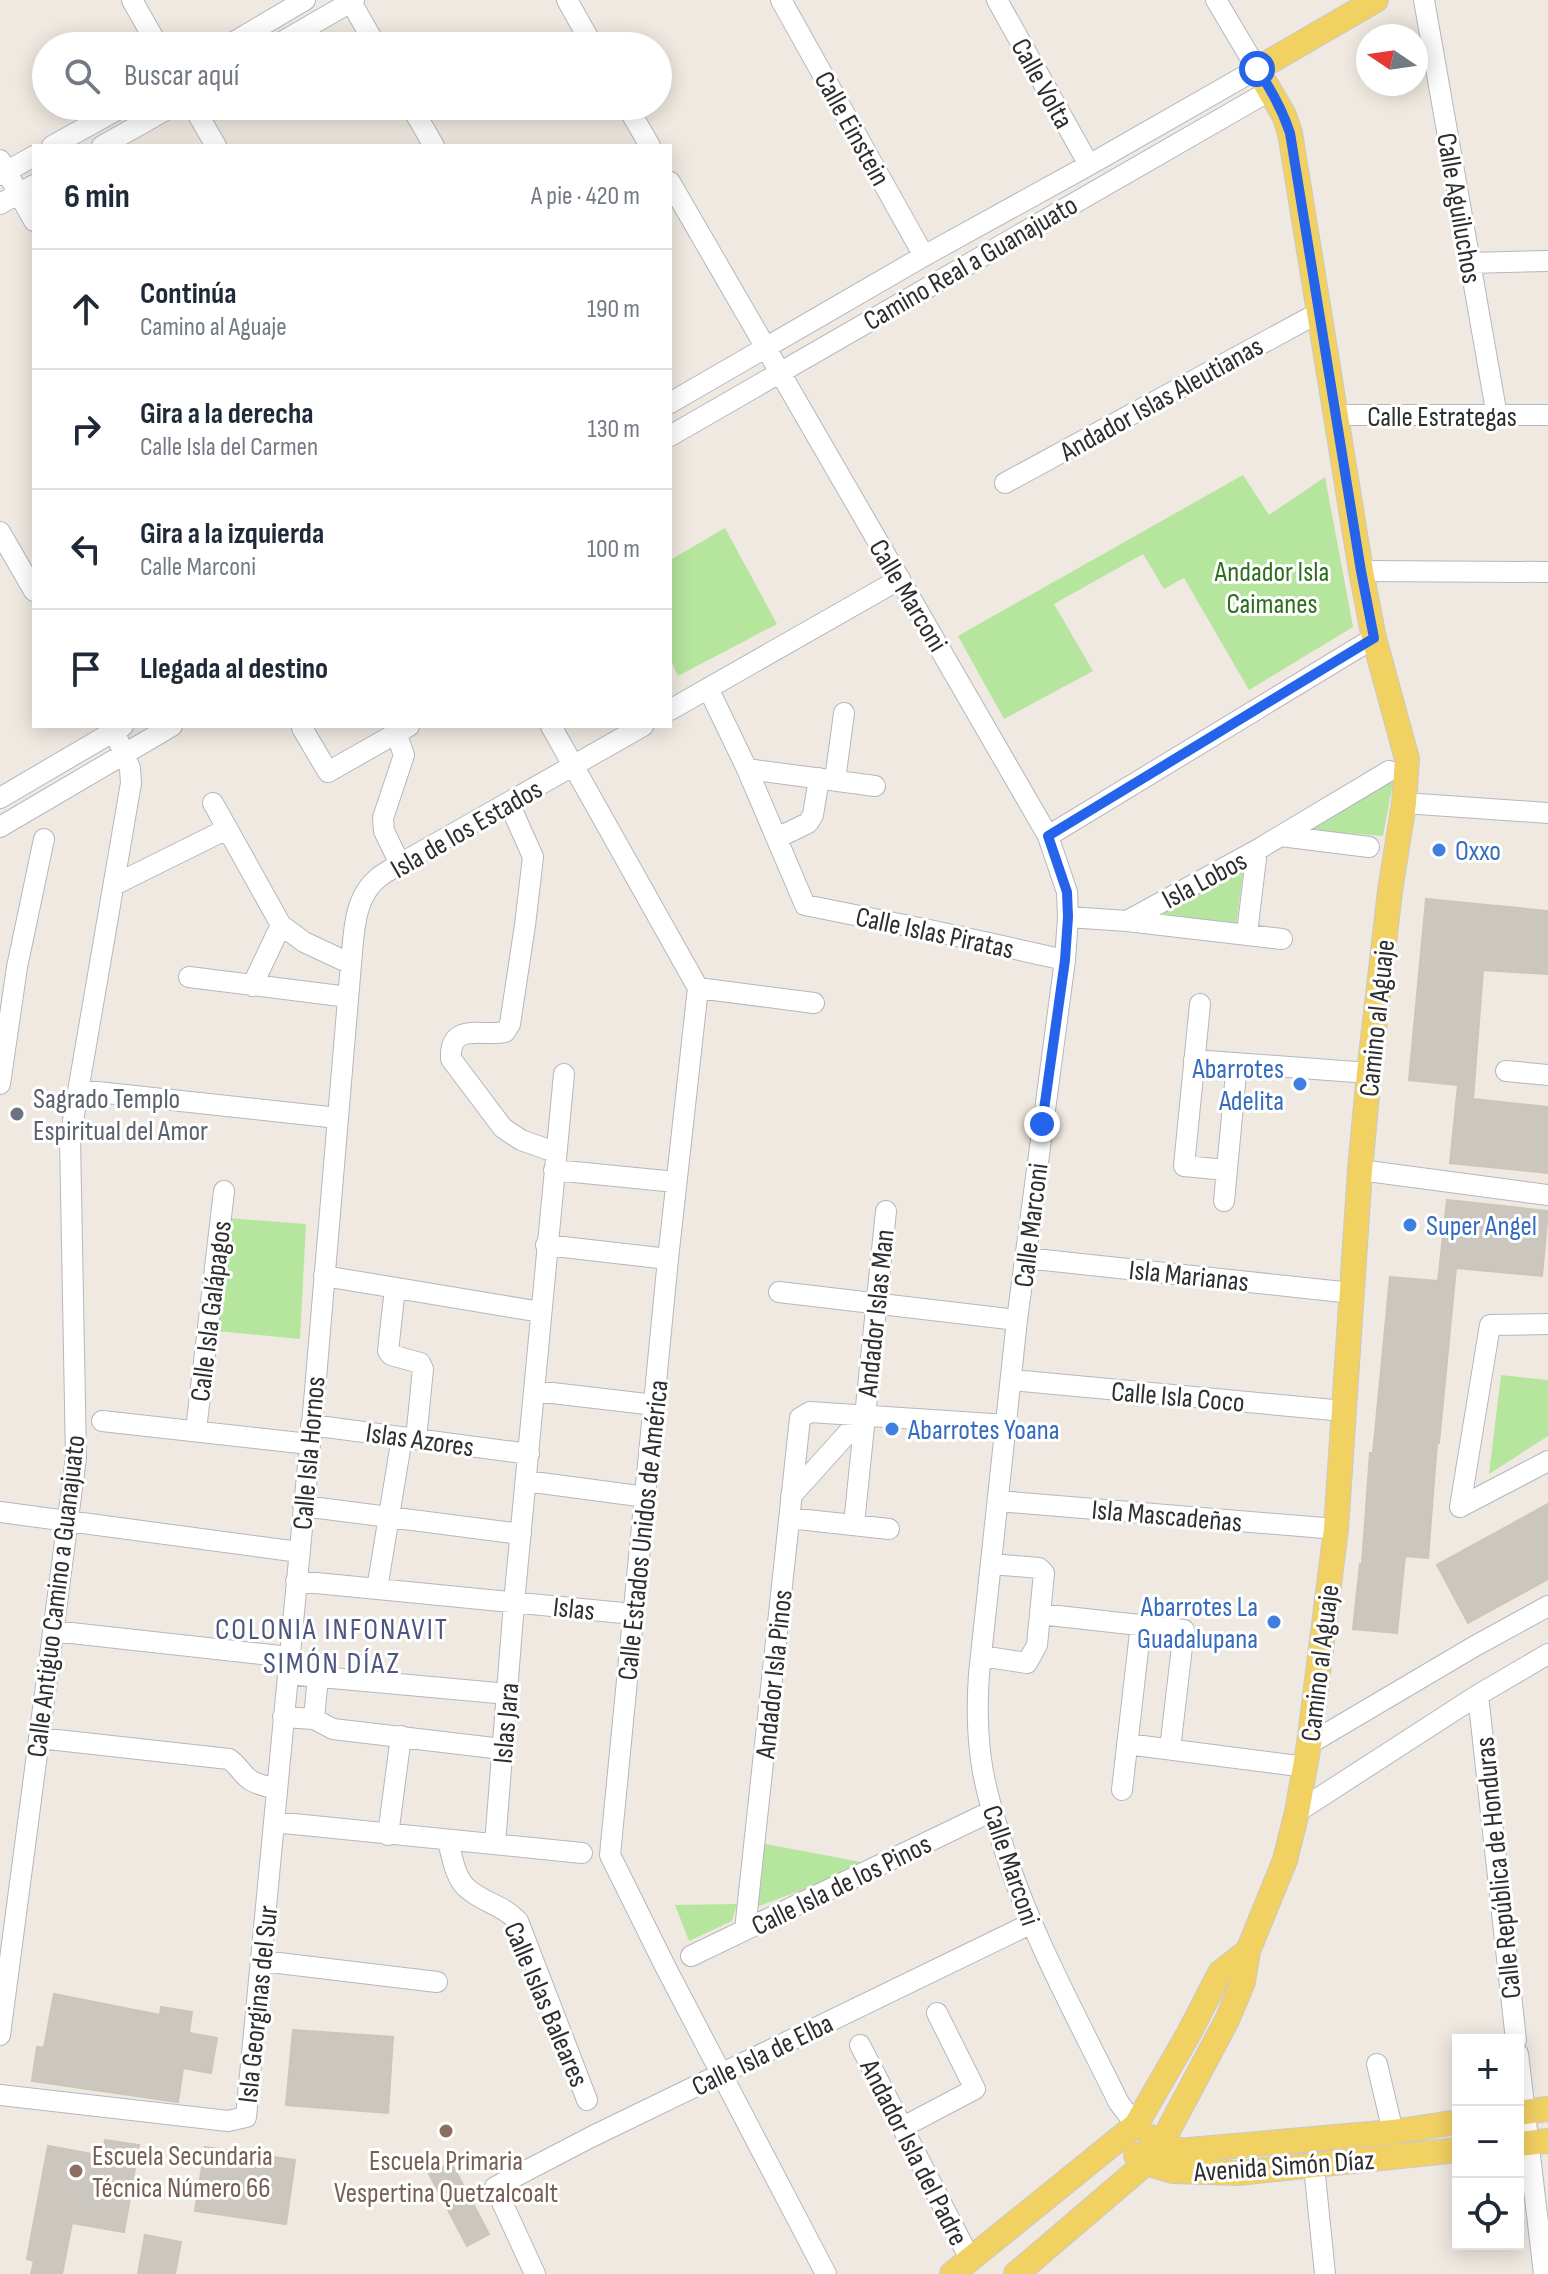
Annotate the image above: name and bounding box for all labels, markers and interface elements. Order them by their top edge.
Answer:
north arrow [1356,24,1428,96]
search box [32,32,672,120]
street label: Calle Volta [1004,33,1080,134]
route start [1239,51,1275,87]
icon: search [60,54,104,98]
text: Buscar aquí [124,58,239,94]
street label: Calle Einstein [807,66,897,192]
street label: Calle Aguiluchos [1429,130,1488,286]
text: 6 min [64,176,130,217]
text: A pie · 420 m [531,181,640,212]
street label: Camino Real a Guanajuato [858,189,1084,338]
text: Continúa [140,276,236,312]
icon: ahead [64,287,108,331]
text: 190 m [587,294,640,325]
text: Camino al Aguaje [140,312,287,343]
street label: Andador Islas Aleutianas [1054,330,1269,469]
text: Gira a la derecha [140,396,314,432]
street label: Calle Estrategas [1367,401,1517,434]
icon: right [64,407,108,451]
text: 130 m [588,414,640,445]
text: Calle Isla del Carmen [140,432,318,463]
text: Gira a la izquierda [140,516,324,552]
icon: left [64,527,108,571]
text: 100 m [587,534,640,565]
street label: Calle Marconi [861,534,954,658]
text: Calle Marconi [140,552,256,583]
park label: Andador Isla Caimanes [1214,556,1329,621]
icon: arrive [64,647,108,691]
text: Llegada al destino [140,651,328,687]
street label: Isla de los Estados [385,773,548,886]
place label: Oxxo [1455,835,1501,868]
marker: Oxxo [1430,841,1448,859]
street label: Isla Lobos [1157,844,1253,916]
street label: Calle Islas Piratas [853,901,1017,966]
street label: Camino al Aguaje [1353,938,1402,1098]
place label: Abarrotes Adelita [1191,1053,1284,1118]
marker: Abarrotes Adelita [1291,1075,1309,1093]
place label: Sagrado Templo Espiritual del Amor [33,1083,208,1148]
marker: Sagrado Templo Espiritual del Amor [8,1105,26,1123]
route end [1024,1106,1060,1142]
street label: Calle Marconi [1007,1161,1055,1289]
place label: Super Angel [1426,1210,1537,1243]
marker: Super Angel [1401,1216,1419,1234]
street label: Calle Isla Galápagos [184,1219,239,1403]
street label: Andador Islas Man [851,1228,902,1400]
street label: Isla Marianas [1127,1254,1250,1299]
street label: Calle Isla Hornos [286,1375,333,1531]
street label: Calle Isla Coco [1110,1375,1246,1420]
street label: Calle Estados Unidos de América [611,1379,676,1682]
place label: Abarrotes Yoana [907,1414,1059,1447]
street label: Islas Azores [364,1417,476,1464]
marker: Abarrotes Yoana [883,1420,901,1438]
street label: Calle Antiguo Camino a Guanajuato [20,1433,93,1759]
street label: Isla Mascadeñas [1090,1493,1244,1540]
street label: Camino al Aguaje [1294,1583,1346,1744]
street label: Andador Isla Pinos [749,1588,800,1761]
street label: Islas [551,1591,596,1628]
place label: Abarrotes La Guadalupana [1137,1591,1258,1656]
district label: COLONIA INFONAVIT SIMÓN DÍAZ [215,1612,449,1682]
marker: Abarrotes La Guadalupana [1265,1613,1283,1631]
street label: Islas Jara [487,1681,526,1765]
street label: Calle República de Honduras [1468,1735,1529,2000]
street label: Calle Marconi [975,1801,1047,1930]
street label: Calle Isla de los Pinos [747,1828,937,1943]
street label: Isla Georginas del Sur [232,1904,285,2104]
street label: Calle Islas Baleares [496,1917,595,2092]
street label: Calle Isla de Elba [687,2007,839,2104]
map controls [1452,2034,1524,2250]
button: + [1452,2034,1524,2106]
street label: Andador Isla del Padre [852,2053,975,2251]
button: − [1452,2106,1524,2178]
marker: Escuela Primaria Vespertina Quetzalcoalt [437,2122,455,2140]
place label: Escuela Secundaria Técnica Número 66 [92,2140,273,2205]
street label: Avenida Simón Díaz [1192,2144,1375,2189]
place label: Escuela Primaria Vespertina Quetzalcoalt [334,2145,558,2210]
marker: Escuela Secundaria Técnica Número 66 [67,2162,85,2180]
button: locate [1452,2178,1524,2250]

